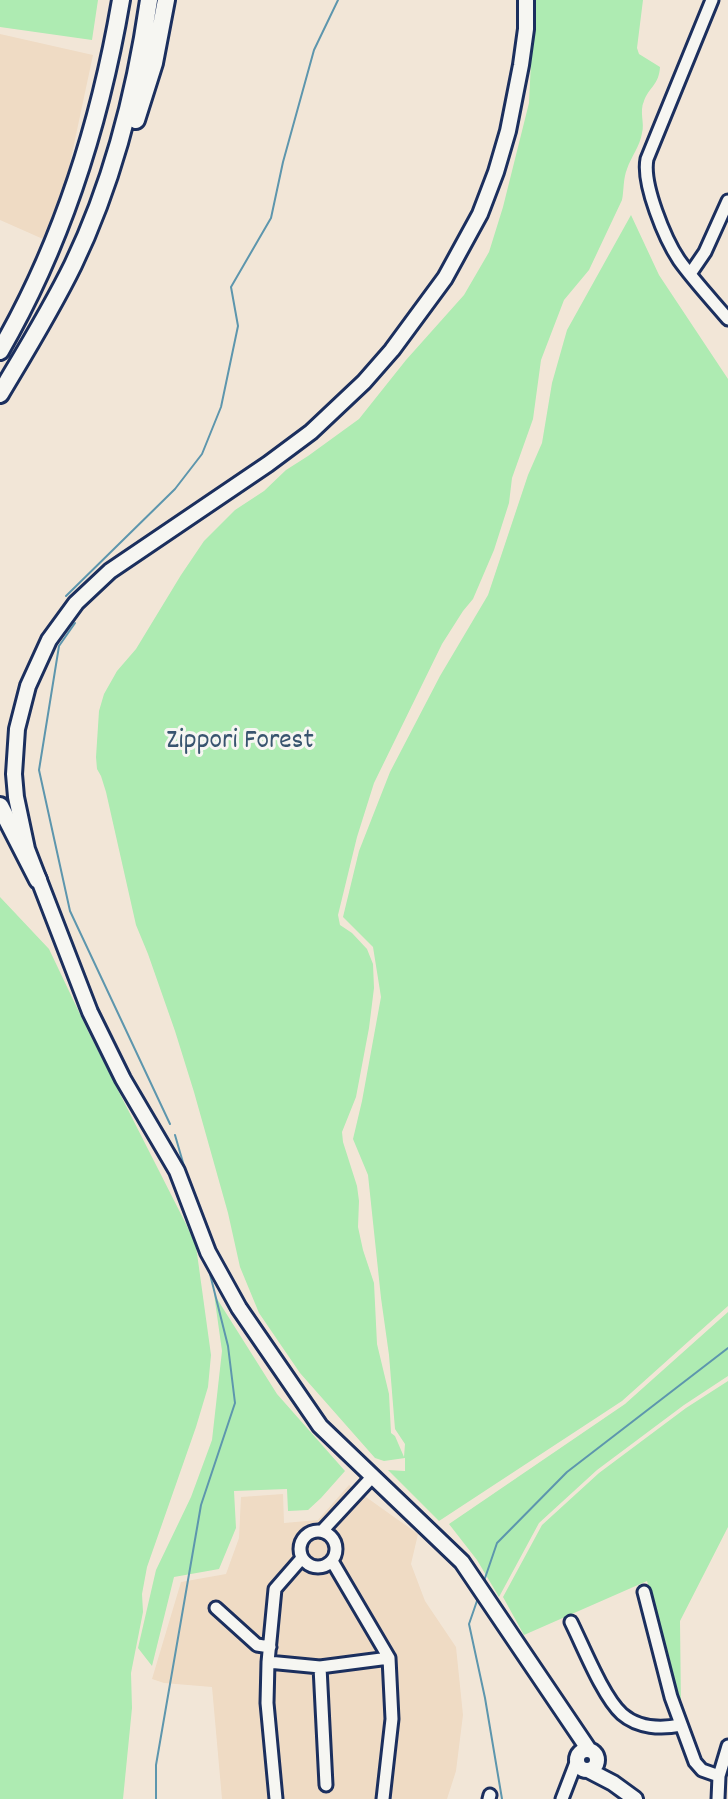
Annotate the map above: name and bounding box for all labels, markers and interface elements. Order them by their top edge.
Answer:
park label: Zippori Forest [166,726,314,760]

